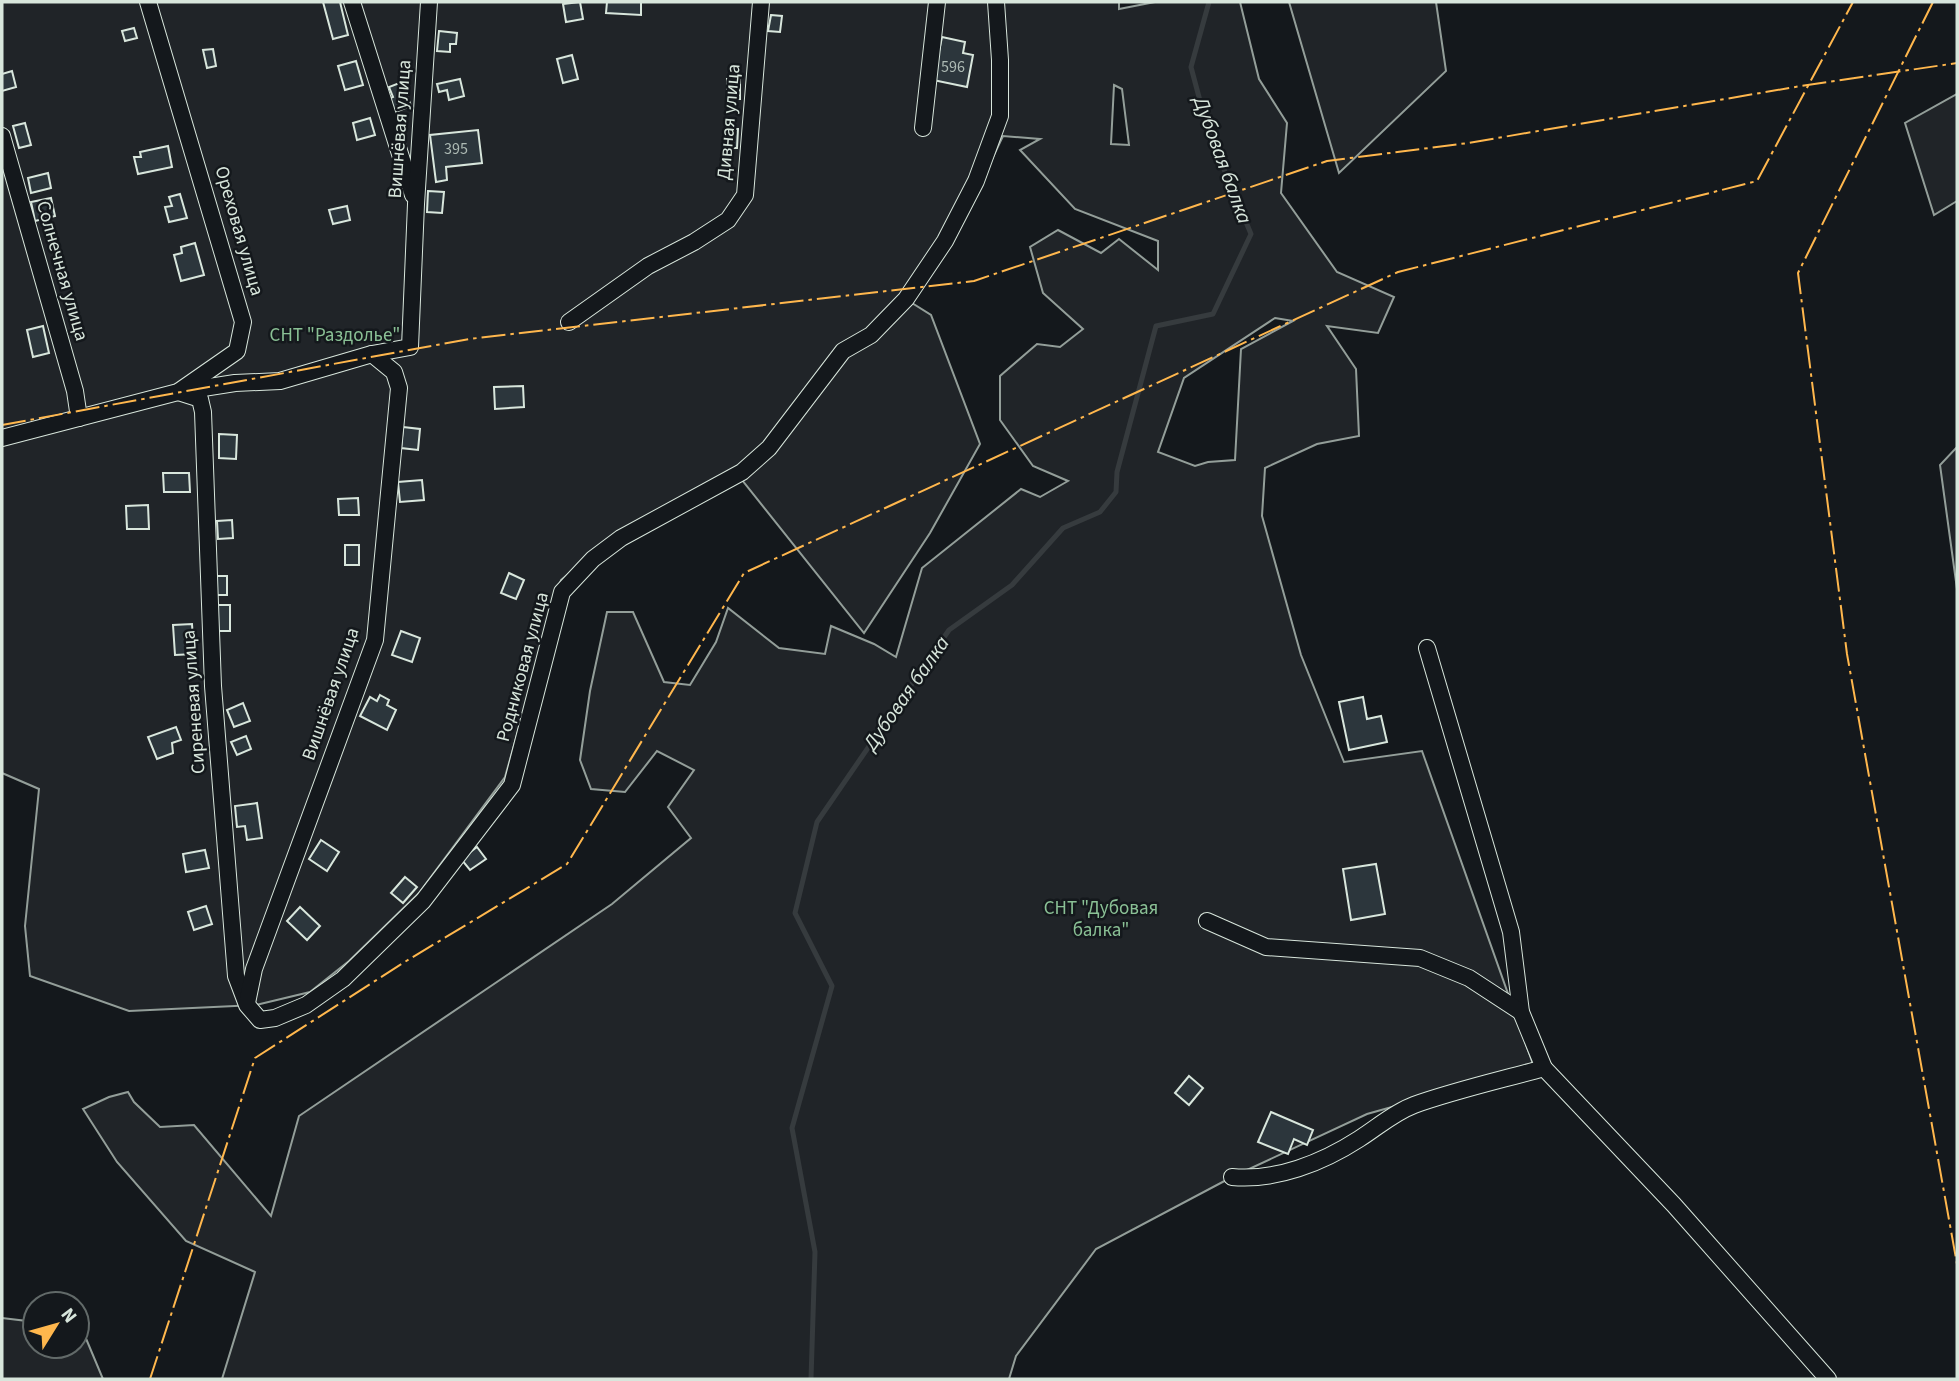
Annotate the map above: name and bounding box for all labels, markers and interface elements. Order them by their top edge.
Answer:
house number: 596 [941,56,965,78]
street label: Вишнёвая улица [382,59,418,199]
street label: Дивная улица [710,63,748,181]
water label: Дубовая балка [1185,90,1260,228]
house number: 395 [444,138,468,160]
street label: Ореховая улица [208,163,270,299]
street label: Солнечная улица [29,198,95,344]
park label: СНТ "Раздолье" [270,322,400,349]
street label: Родниковая улица [490,589,556,745]
street label: Вишнёвая улица [296,624,366,764]
street label: Сиреневая улица [176,629,212,775]
water label: Дубовая балка [854,630,957,758]
park label: СНТ "Дубовая балка" [1044,895,1158,944]
north arrow [21,1290,91,1360]
text: N [54,1302,83,1329]

